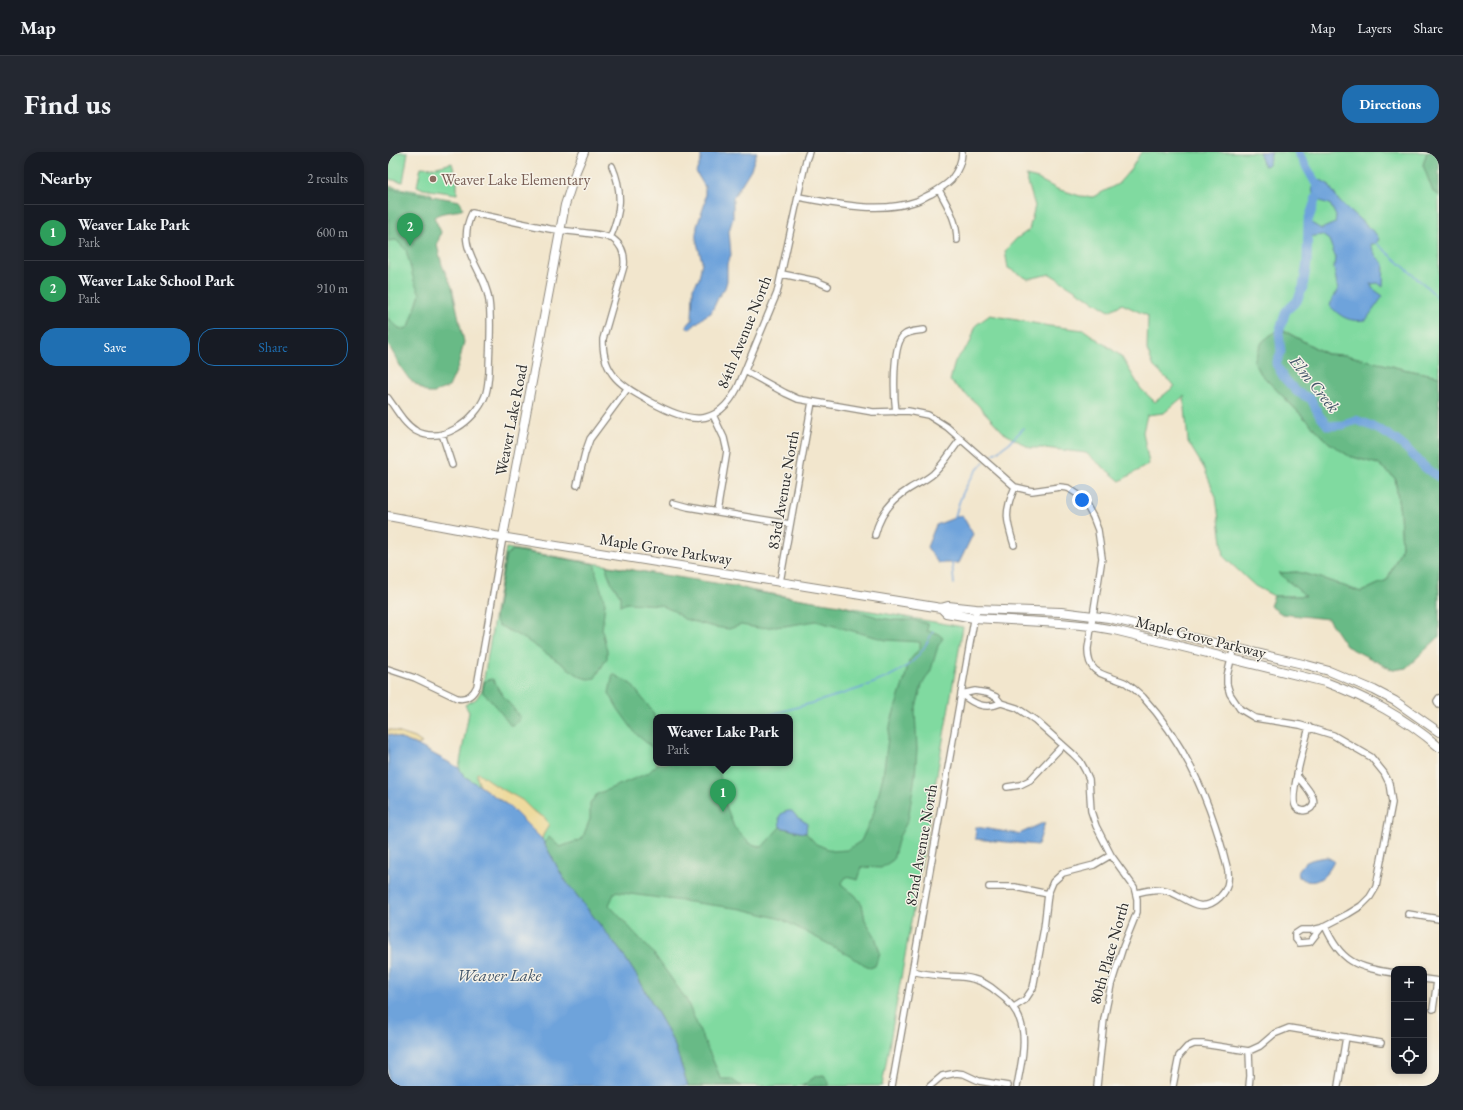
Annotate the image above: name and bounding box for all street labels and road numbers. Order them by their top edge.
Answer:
street label: 84th Avenue North [712,272,776,392]
street label: Weaver Lake Road [490,362,532,477]
street label: 83rd Avenue North [762,429,804,551]
street label: Maple Grove Parkway [598,528,735,570]
street label: Maple Grove Parkway [1134,611,1269,664]
street label: 82nd Avenue North [900,782,942,908]
street label: 80th Place North [1084,899,1134,1007]

